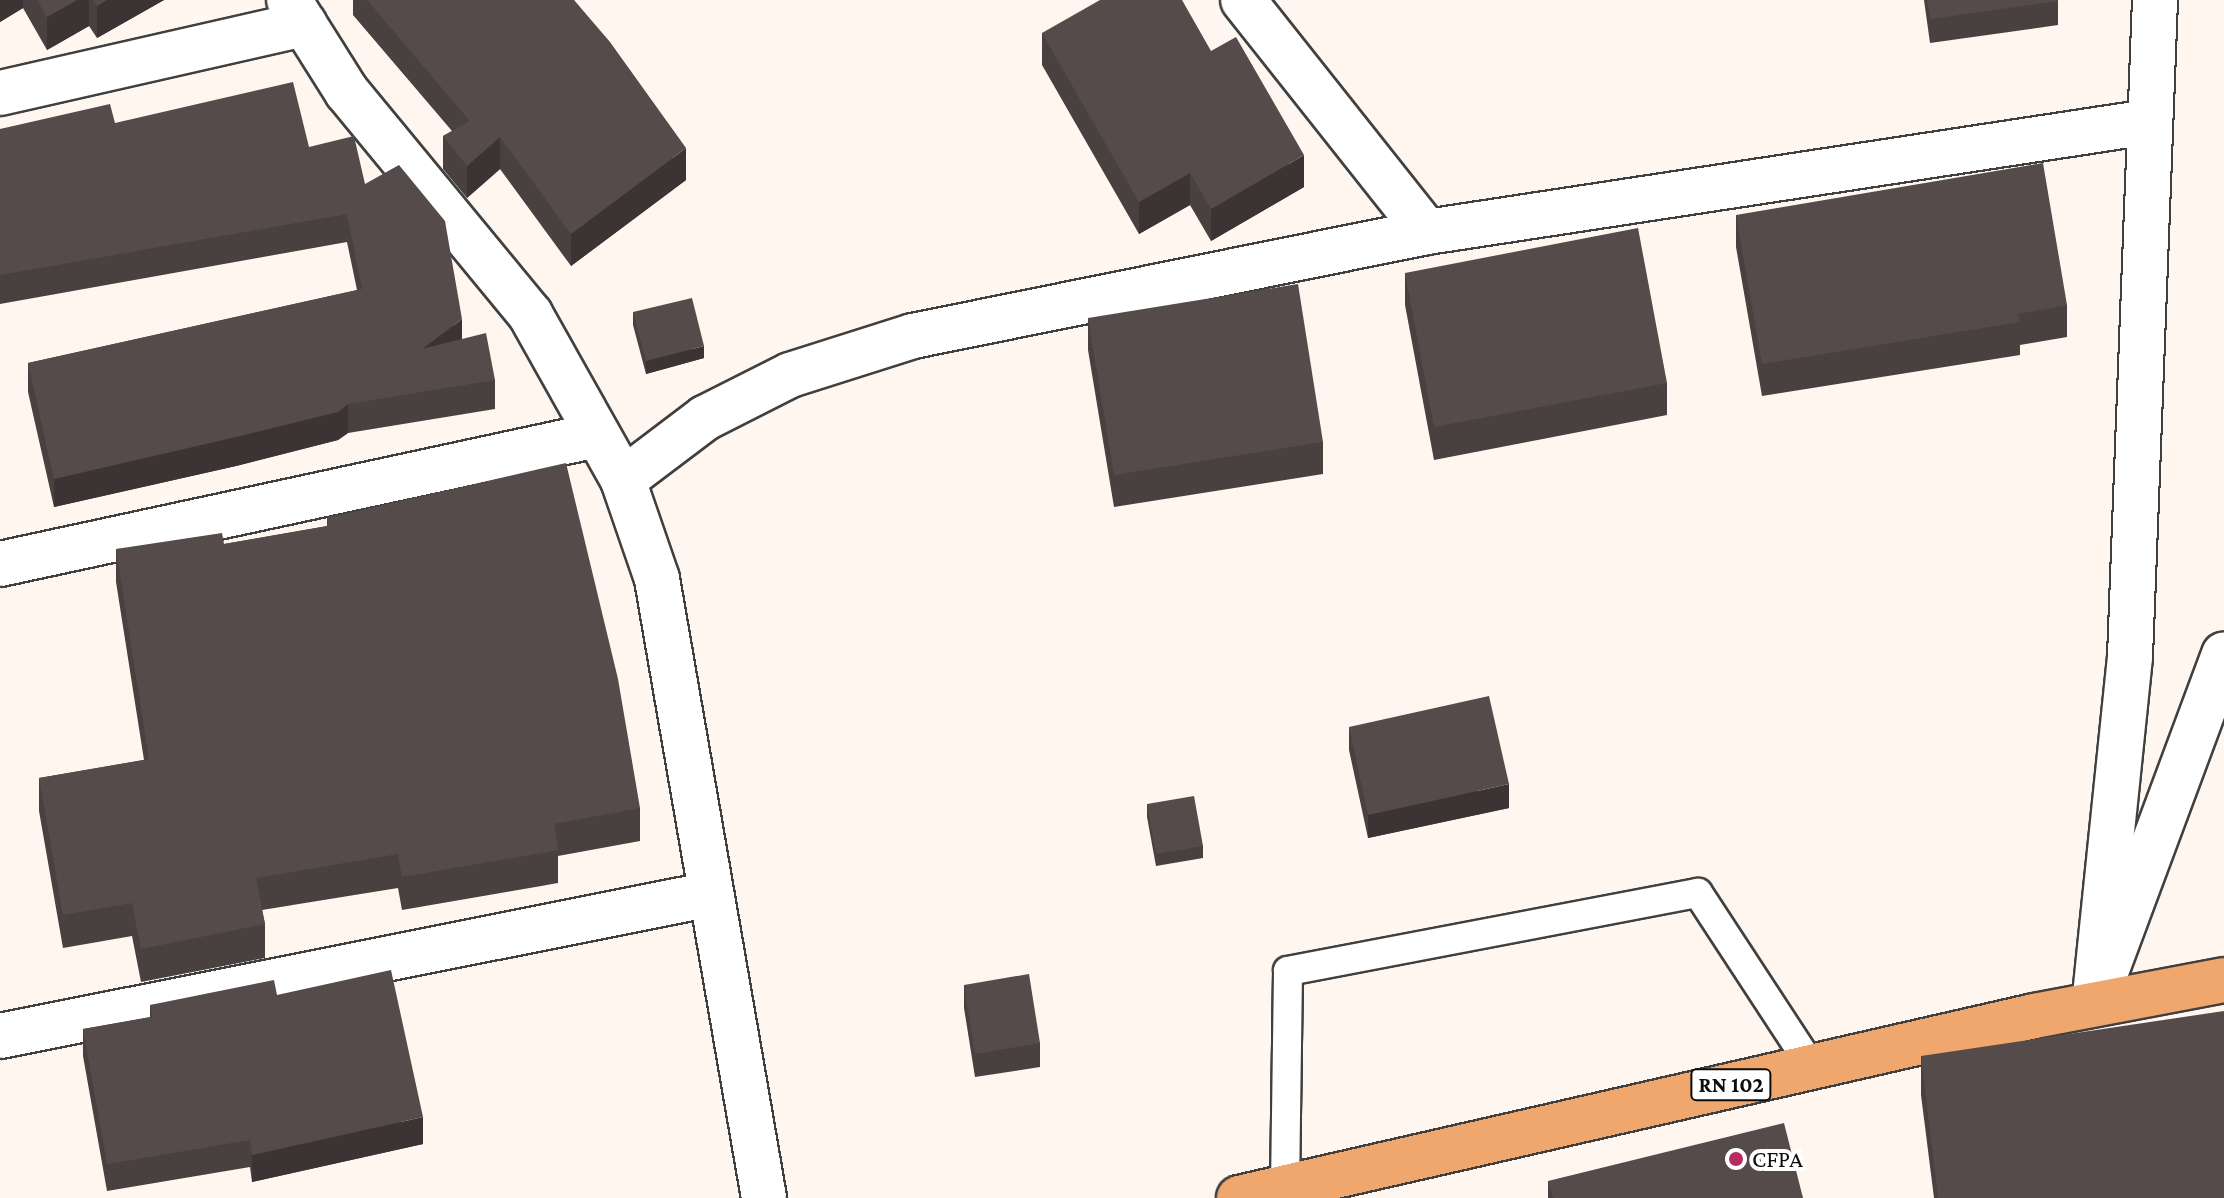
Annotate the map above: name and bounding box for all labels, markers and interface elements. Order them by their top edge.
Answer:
road number: RN 102 [1689,1067,1773,1103]
place label: CFPA [1752,1145,1803,1173]
marker: CFPA [1727,1150,1745,1168]

